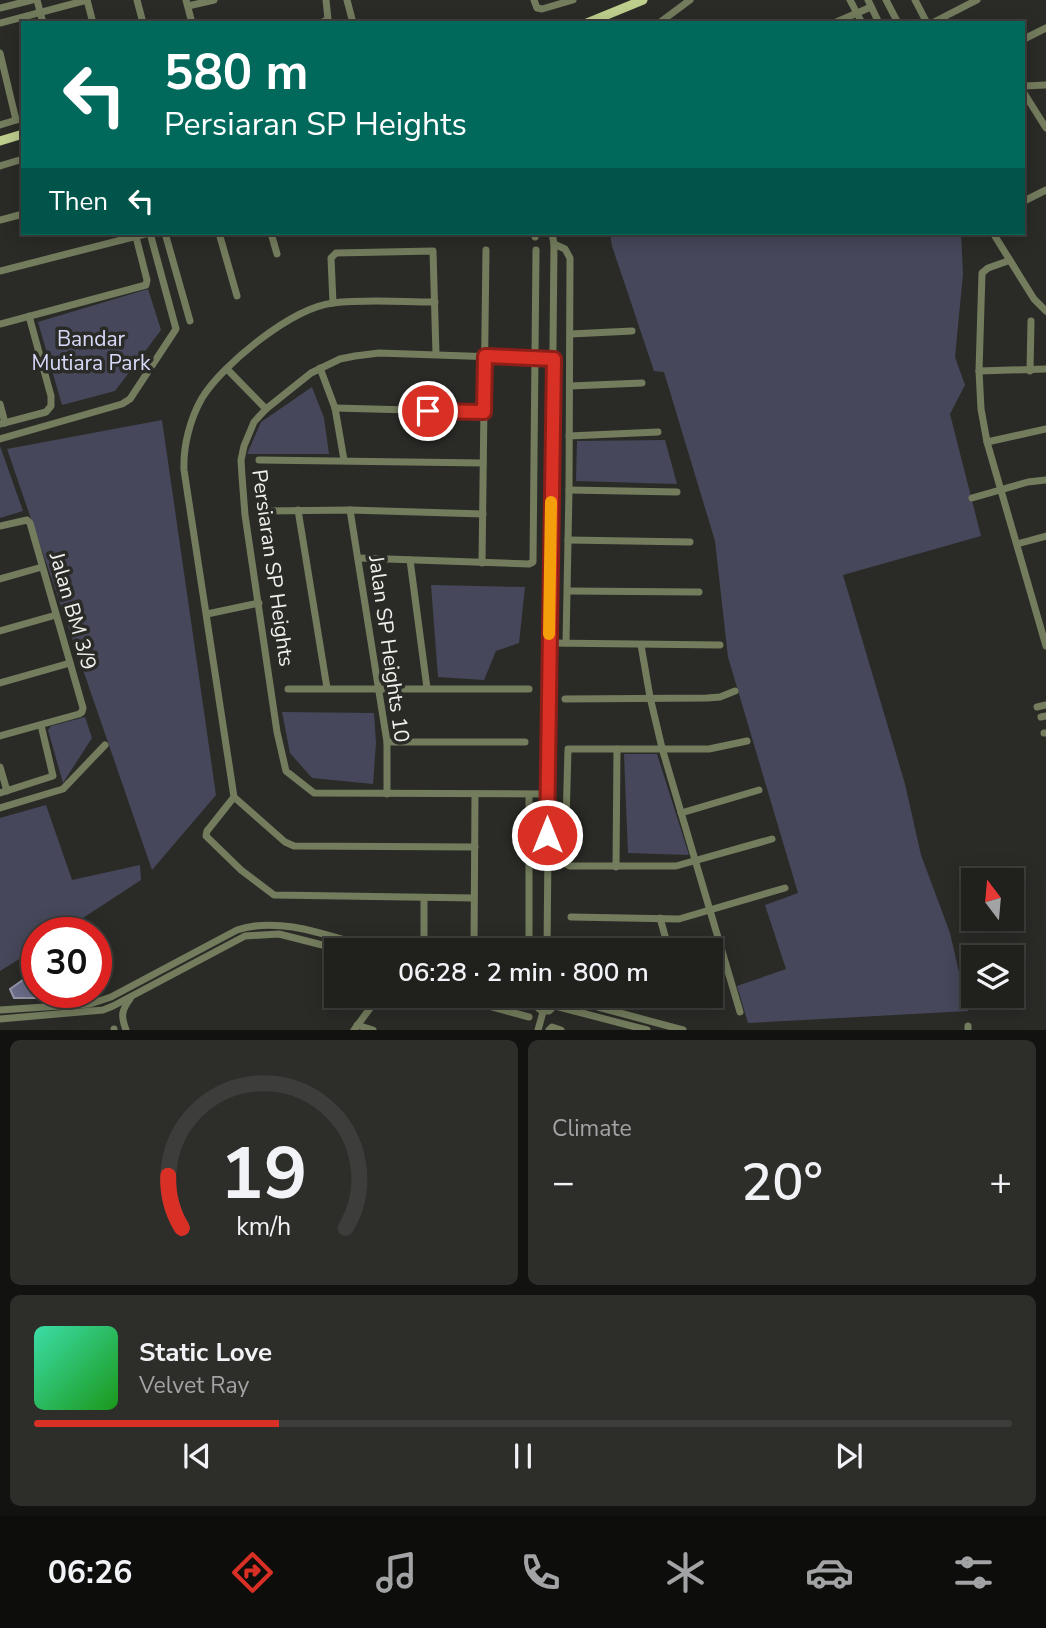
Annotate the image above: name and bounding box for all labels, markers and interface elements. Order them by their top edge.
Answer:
text: 580 m [164,39,308,106]
icon: left [49,49,140,140]
text: Persiaran SP Heights [164,103,467,146]
icon: left [122,182,160,220]
text: Then [49,184,108,219]
park label: Bandar Mutiara Park [32,325,151,377]
pin [398,381,458,441]
icon: arrive [409,392,447,430]
street label: Persiaran SP Heights [245,468,301,668]
street label: Jalan BM 3/9 [43,548,103,673]
street label: Jalan SP Heights 10 [362,553,416,744]
position arrow [510,798,584,872]
north arrow [961,868,1024,931]
map controls [961,868,1024,1008]
speed limit sign: 30 [21,917,112,1008]
button: layers [961,945,1024,1008]
text: 06:28 · 2 min · 800 m [398,955,649,990]
text: Climate [552,1113,632,1144]
text: 19 [220,1125,308,1225]
text: 20° [741,1147,823,1218]
text: − [552,1157,575,1208]
text: + [989,1157,1012,1208]
text: km/h [236,1210,292,1244]
text: Static Love [139,1335,272,1370]
text: Velvet Ray [139,1370,249,1401]
icon: previous [178,1437,216,1475]
icon: pause [504,1437,542,1475]
icon: next [830,1437,868,1475]
icon: directions [228,1548,277,1597]
icon: music [372,1548,421,1597]
icon: phone [516,1548,565,1597]
icon: climate [661,1548,710,1597]
icon: car [805,1548,854,1597]
icon: filters [949,1548,998,1597]
text: 06:26 [48,1551,132,1594]

